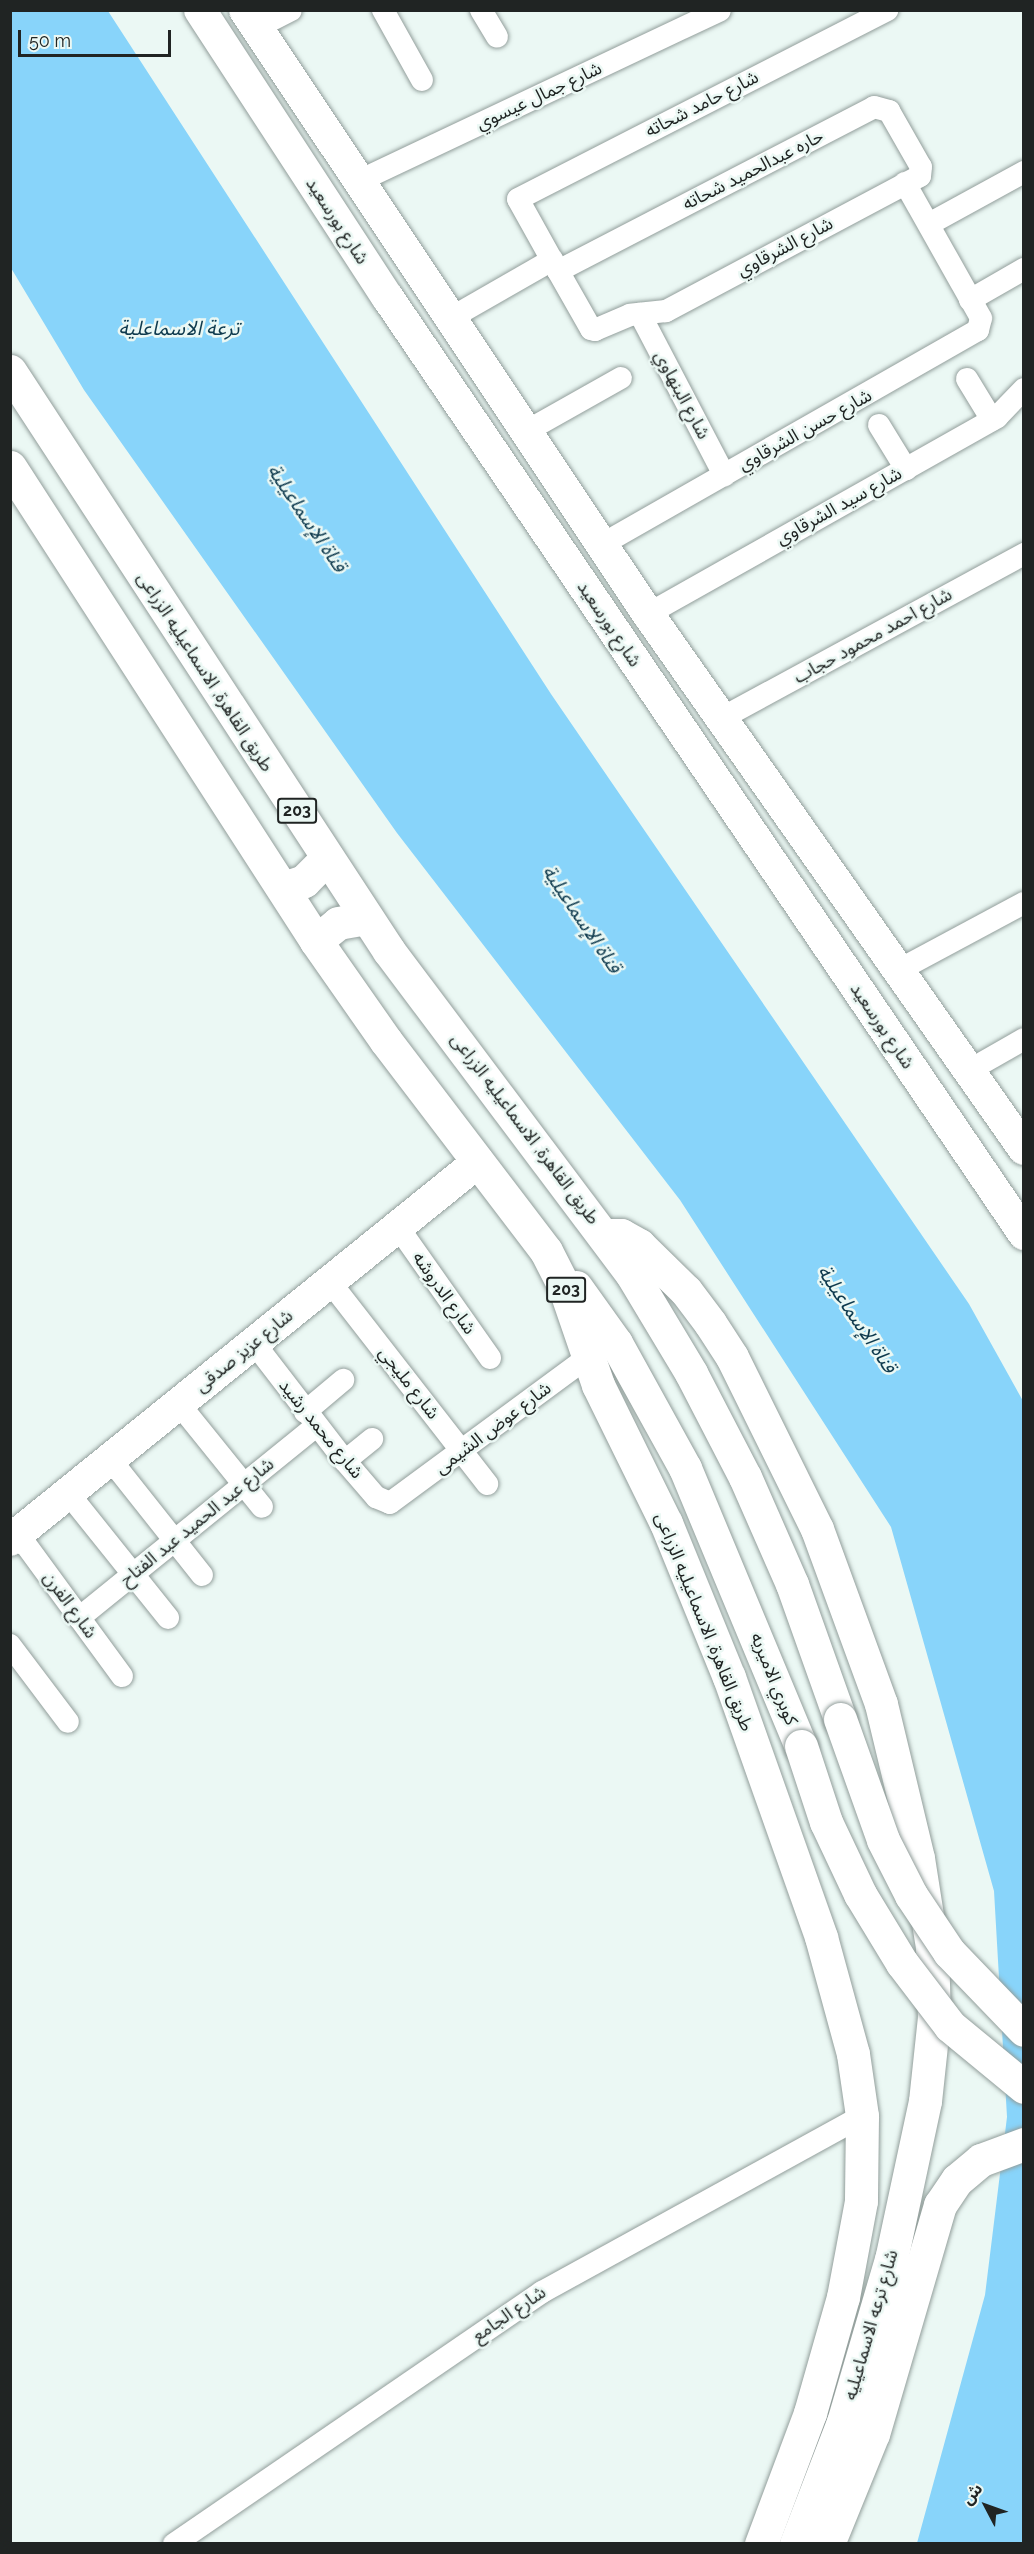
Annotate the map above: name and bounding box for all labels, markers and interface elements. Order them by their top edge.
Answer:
scale bar [21,18,174,56]
text: 50 m [29,30,71,51]
street label: شارع جمال عيسوي [473,57,605,135]
street label: شارع حامد شحاته [642,66,762,142]
street label: حاره عبدالحميد شحاته [679,125,827,215]
street label: شارع بورسعيد [301,174,373,268]
street label: شارع الشرقاوي [733,213,837,281]
water label: ترعة الاسماعلية [119,316,239,340]
street label: شارع البنهاوي [650,347,714,443]
street label: شارع حسن الشرقاوي [735,384,875,476]
water label: قناة الإسماعيلية [262,460,352,576]
street label: شارع سيد الشرقاوي [772,462,906,550]
street label: طريق القاهرة, الاسماعيليه الزراعى [132,568,278,776]
street label: شارع بورسعيد [572,577,646,671]
street label: شارع احمد محمود حجاب [790,584,956,688]
road number: 203 [276,798,318,824]
water label: قناة الإسماعيلية [537,861,627,977]
street label: شارع بورسعيد [845,979,919,1073]
street label: طريق القاهرة, الاسماعيليه الزراعى [446,1029,604,1229]
street label: شارع الدروشه [408,1248,480,1338]
water label: قناة الإسماعيلية [812,1261,902,1377]
road number: 203 [545,1277,587,1303]
street label: شارع عزيز صدقى [191,1305,297,1397]
street label: شارع مليجي [374,1342,444,1424]
street label: شارع محمد رشيد [274,1375,368,1483]
street label: شارع عوض الشيمى [431,1377,555,1479]
street label: شارع عبد الحميد عبد الفتاح [116,1453,278,1591]
street label: طريق القاهرة, الاسماعيليه الزراعى [650,1510,758,1734]
street label: شارع الفرن [39,1568,101,1642]
street label: كوبري الاميريه [746,1630,802,1728]
street label: شارع ترعه الاسماعيليه [839,2247,903,2403]
street label: شارع الجامع [468,2281,550,2347]
north arrow [956,2476,1016,2536]
text: ش [958,2479,986,2508]

